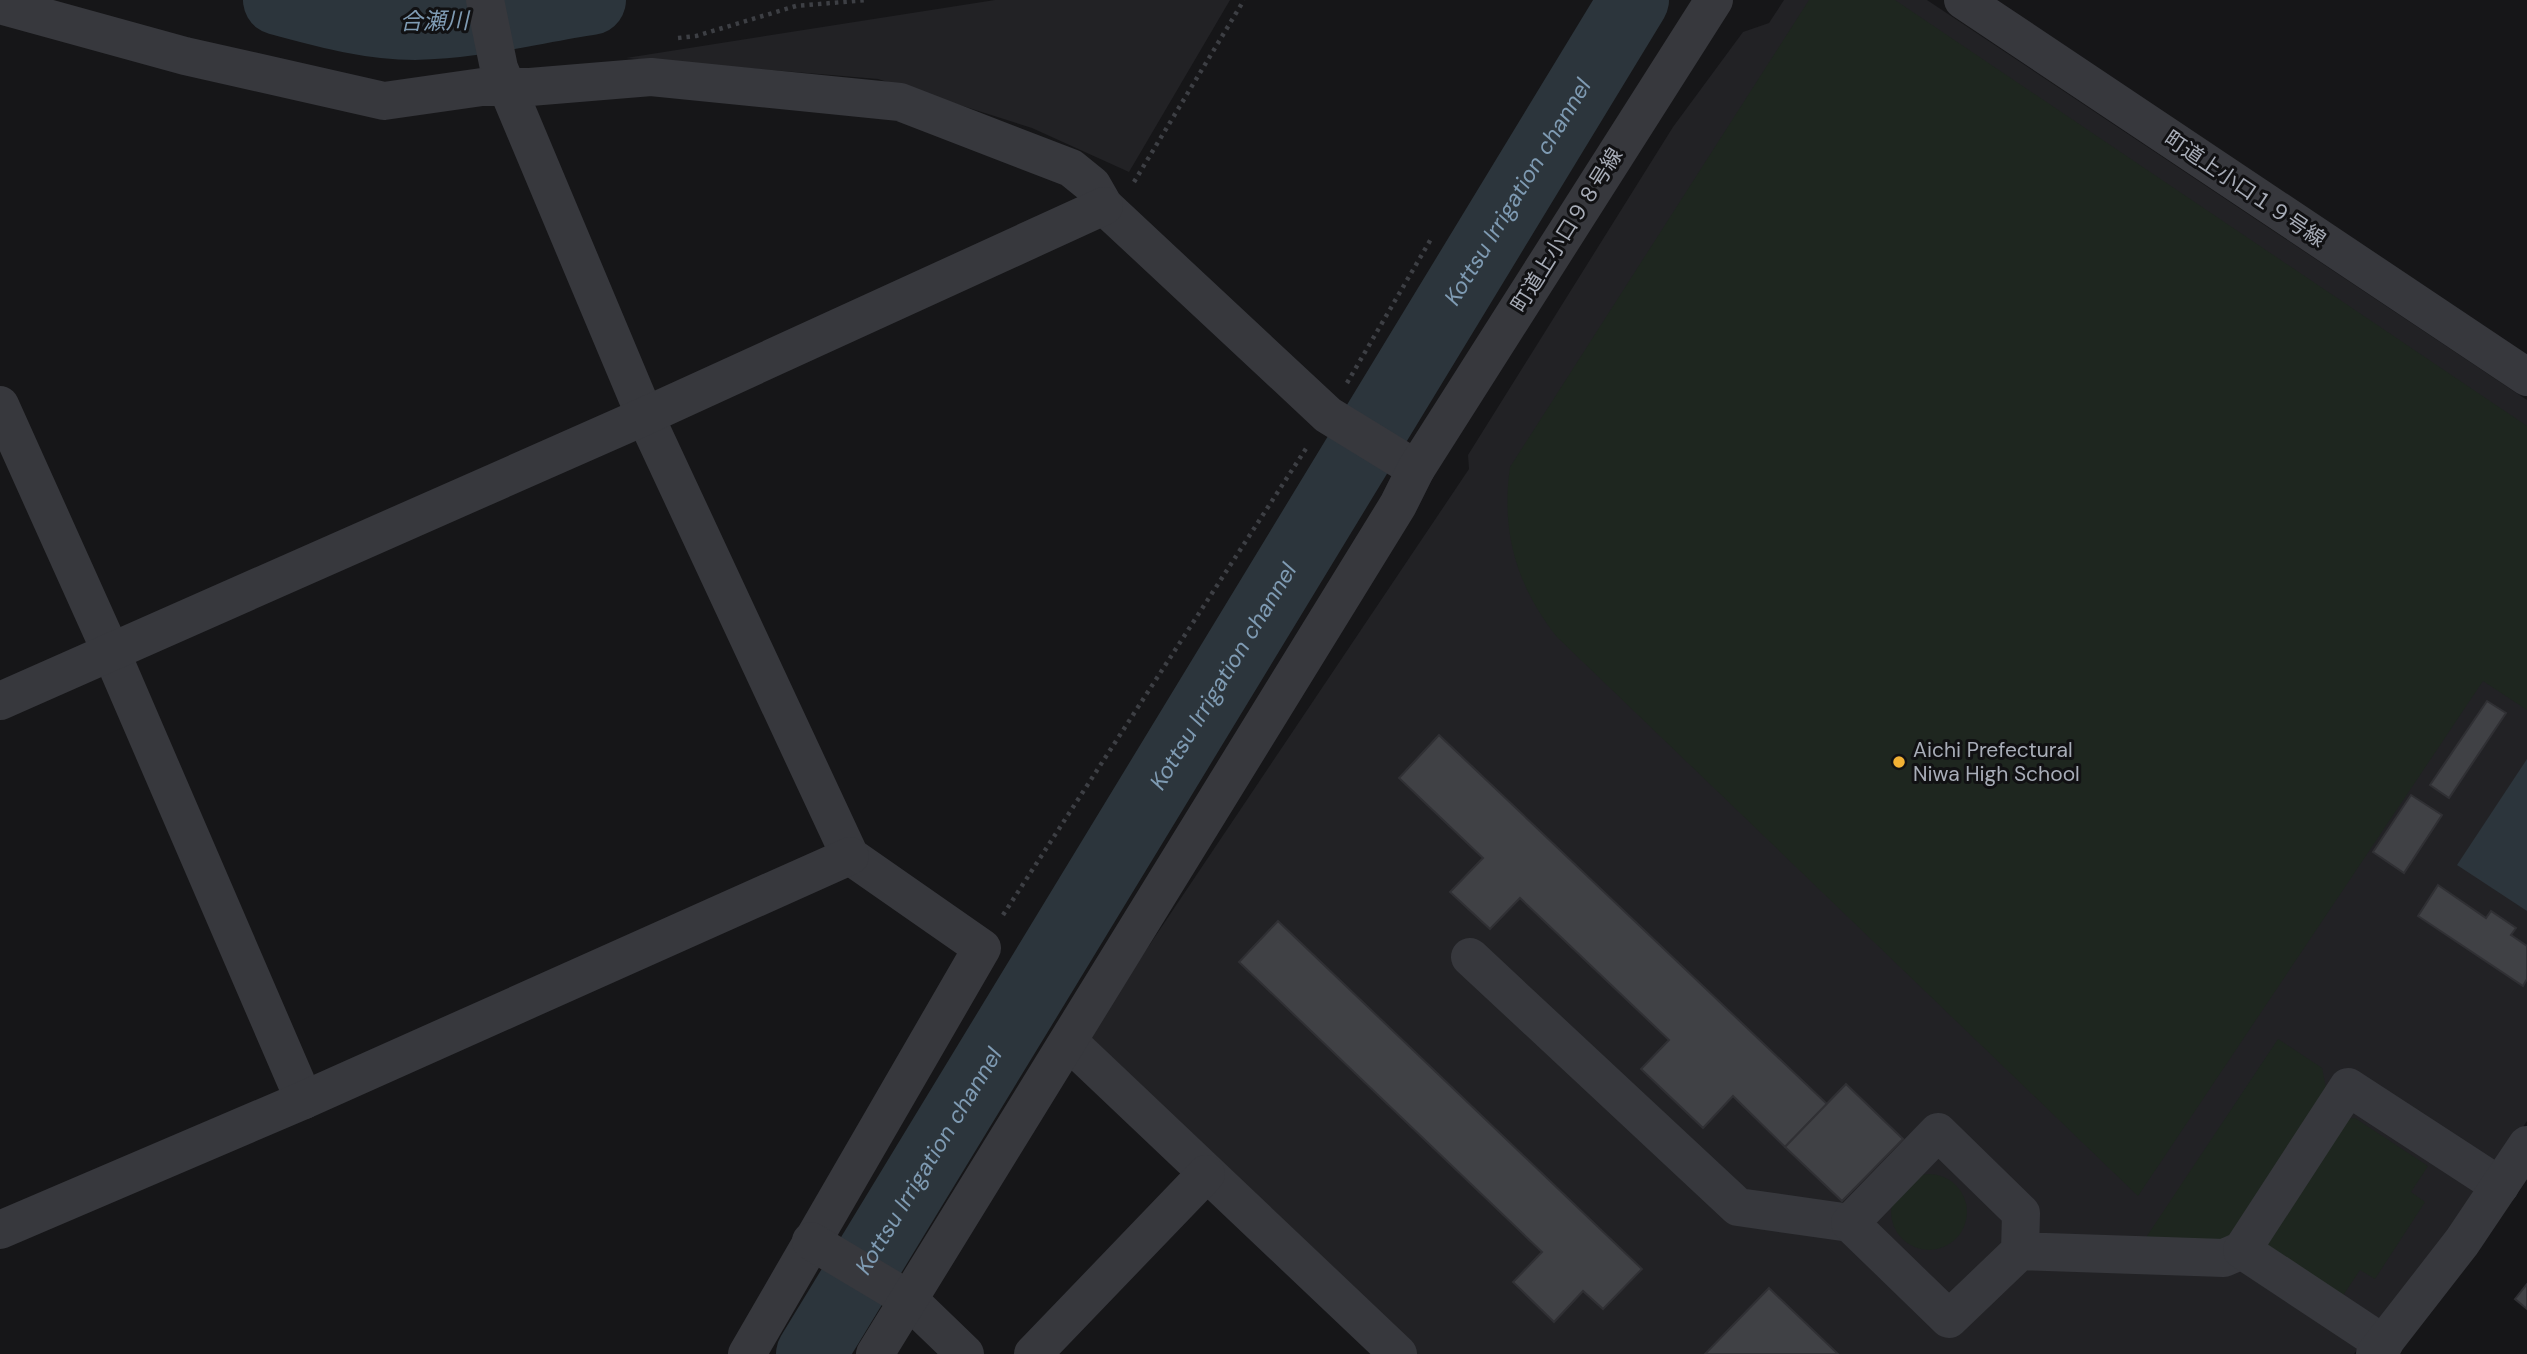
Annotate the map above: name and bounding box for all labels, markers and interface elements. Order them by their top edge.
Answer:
water label: 合瀬川 [399,5,472,37]
water label: Kottsu Irrigation channel [1437,72,1598,311]
street label: 町道上小口１９号線 [2159,125,2331,253]
street label: 町道上小口９８号線 [1505,142,1629,318]
water label: Kottsu Irrigation channel [1143,557,1304,795]
place label: Aichi Prefectural Niwa High School [1913,736,2080,788]
marker: Aichi Prefectural Niwa High School [1891,754,1907,770]
water label: Kottsu Irrigation channel [848,1041,1009,1280]

